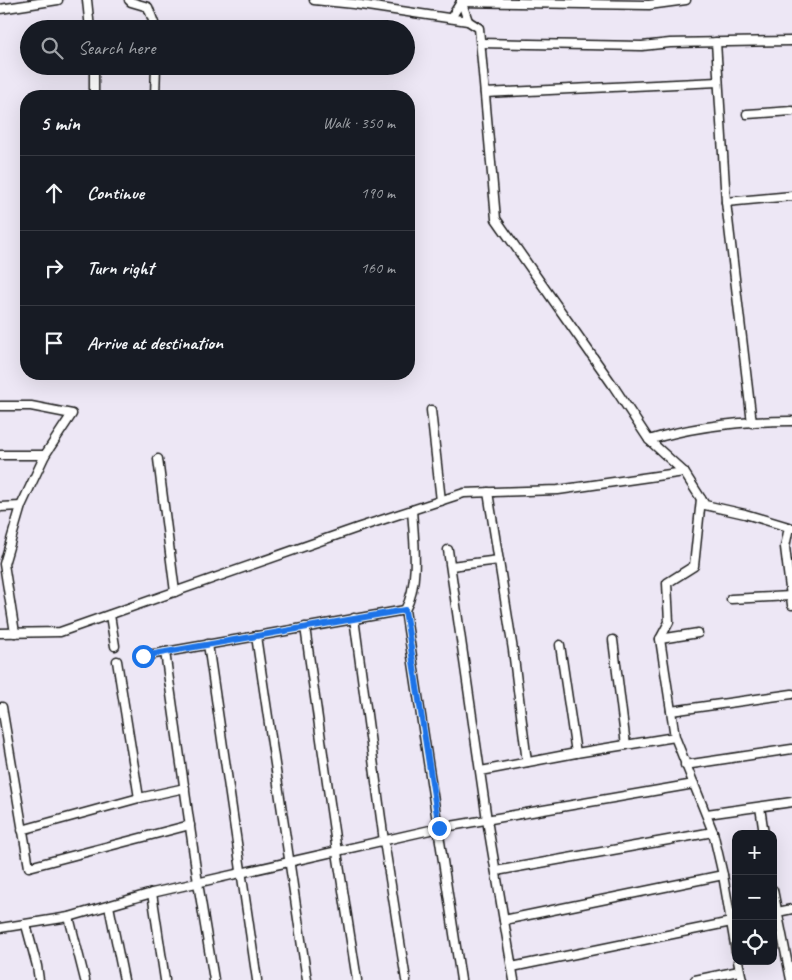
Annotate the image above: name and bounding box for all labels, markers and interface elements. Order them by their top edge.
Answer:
search box [20,20,415,75]
icon: search [38,34,66,62]
text: Search here [78,36,155,60]
text: 5 min [40,110,80,136]
text: Walk · 350 m [323,113,395,133]
icon: ahead [40,179,68,207]
text: Continue [87,181,144,205]
text: 190 m [361,183,395,203]
icon: right [40,254,68,282]
text: Turn right [87,256,154,280]
text: 160 m [361,258,395,278]
icon: arrive [40,329,68,357]
text: Arrive at destination [87,331,223,355]
route start [132,645,155,668]
route end [428,817,451,840]
map controls [732,830,777,965]
button: + [732,830,777,875]
button: − [732,875,777,920]
button: locate [732,920,777,965]

